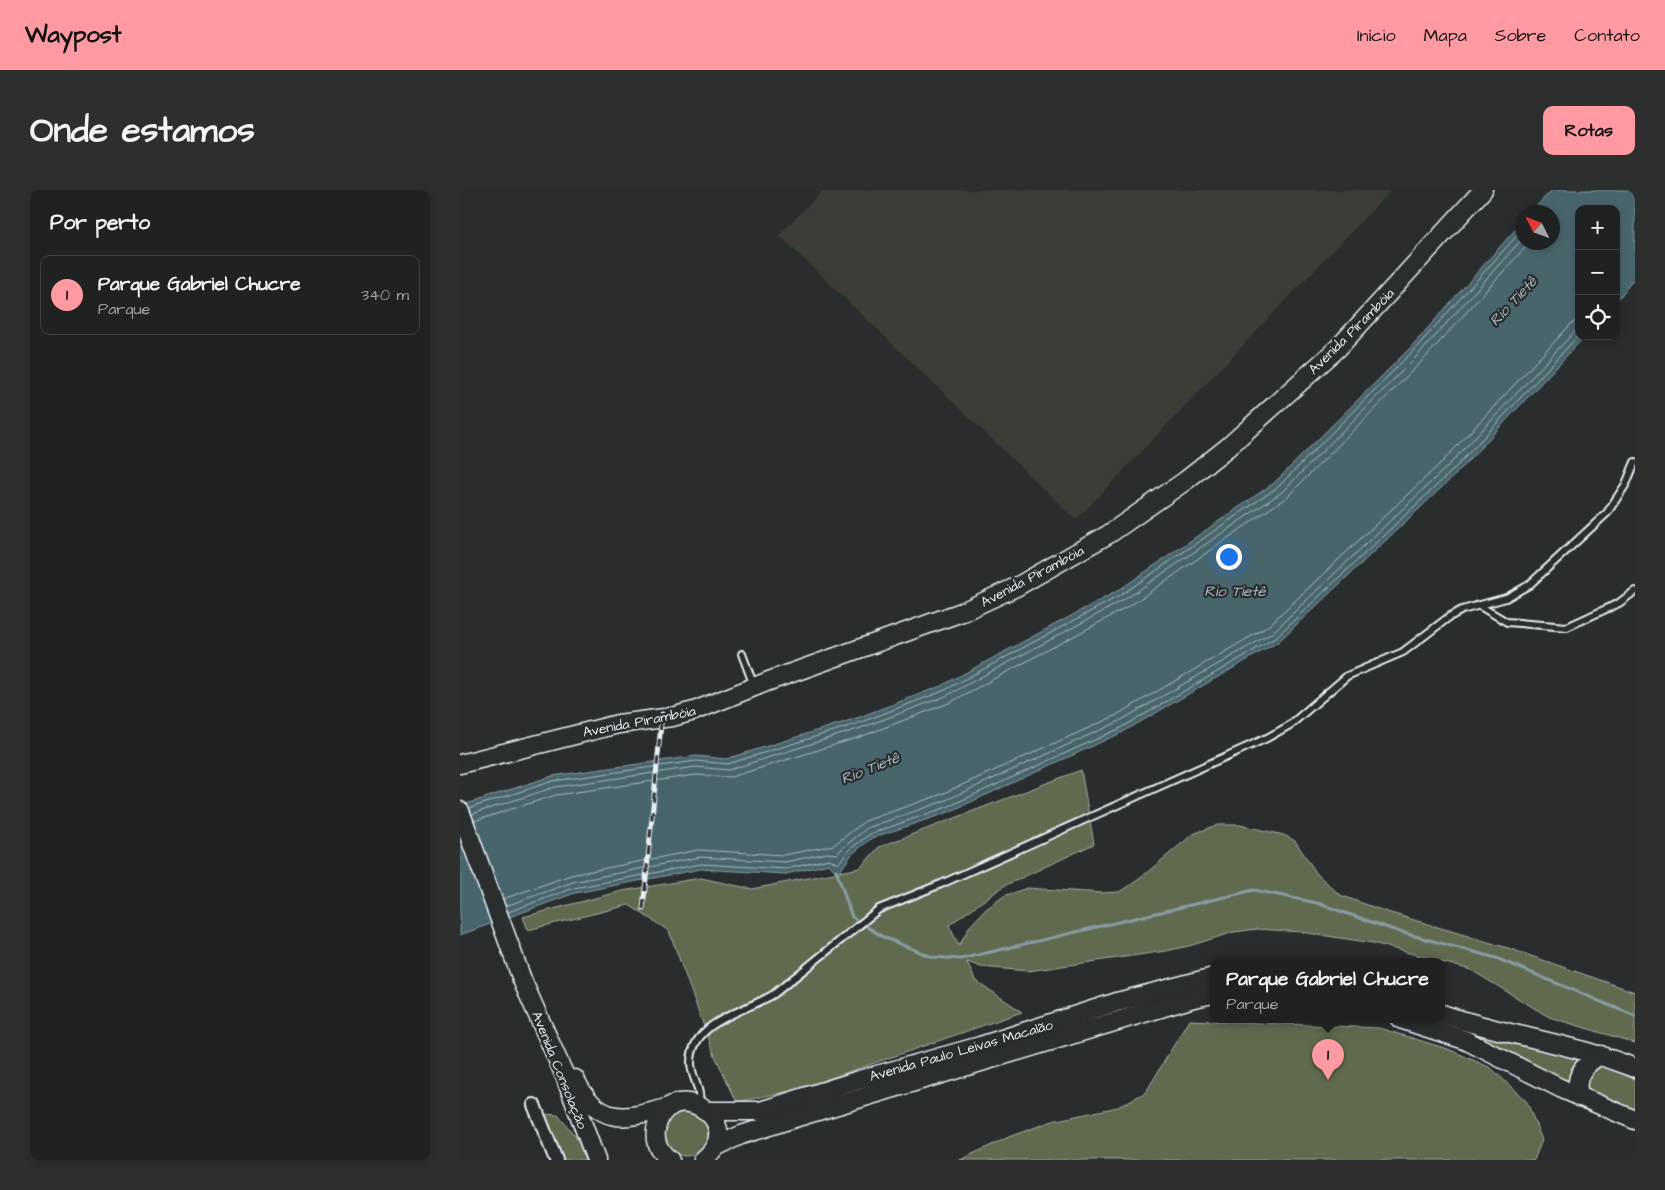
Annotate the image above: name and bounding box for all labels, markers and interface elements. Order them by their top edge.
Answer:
text: Waypost [25,18,122,52]
text: Início [1357,23,1396,48]
text: Mapa [1424,23,1467,48]
text: Sobre [1495,23,1546,48]
text: Contato [1574,23,1640,48]
text: Onde estamos [30,106,255,155]
button: Rotas [1543,106,1635,155]
north arrow [1515,205,1560,250]
map controls [1575,205,1620,340]
button: + [1575,205,1620,250]
text: Por perto [50,208,150,237]
button: − [1575,250,1620,295]
text: Parque Gabriel Chucre [98,271,301,298]
water label: Rio Tietê [1485,271,1543,331]
text: 1 [66,284,68,306]
text: 340 m [361,284,409,306]
street label: Avenida Pirambóia [1304,284,1399,379]
button: locate [1575,295,1620,340]
text: Parque [98,298,150,320]
street label: Avenida Pirambóia [977,541,1088,613]
your location [1216,544,1242,570]
water label: Rio Tietê [1204,581,1267,602]
street label: Avenida Pirambóia [581,701,697,743]
water label: Rio Tietê [838,747,903,790]
popup [1210,958,1445,1023]
text: Parque Gabriel Chucre [1226,966,1429,993]
text: Parque [1226,993,1278,1015]
street label: Avenida Consolação [526,1008,592,1133]
street label: Avenida Paulo Leivas Macalão [867,1015,1055,1087]
pin: 1 [1312,1039,1344,1080]

